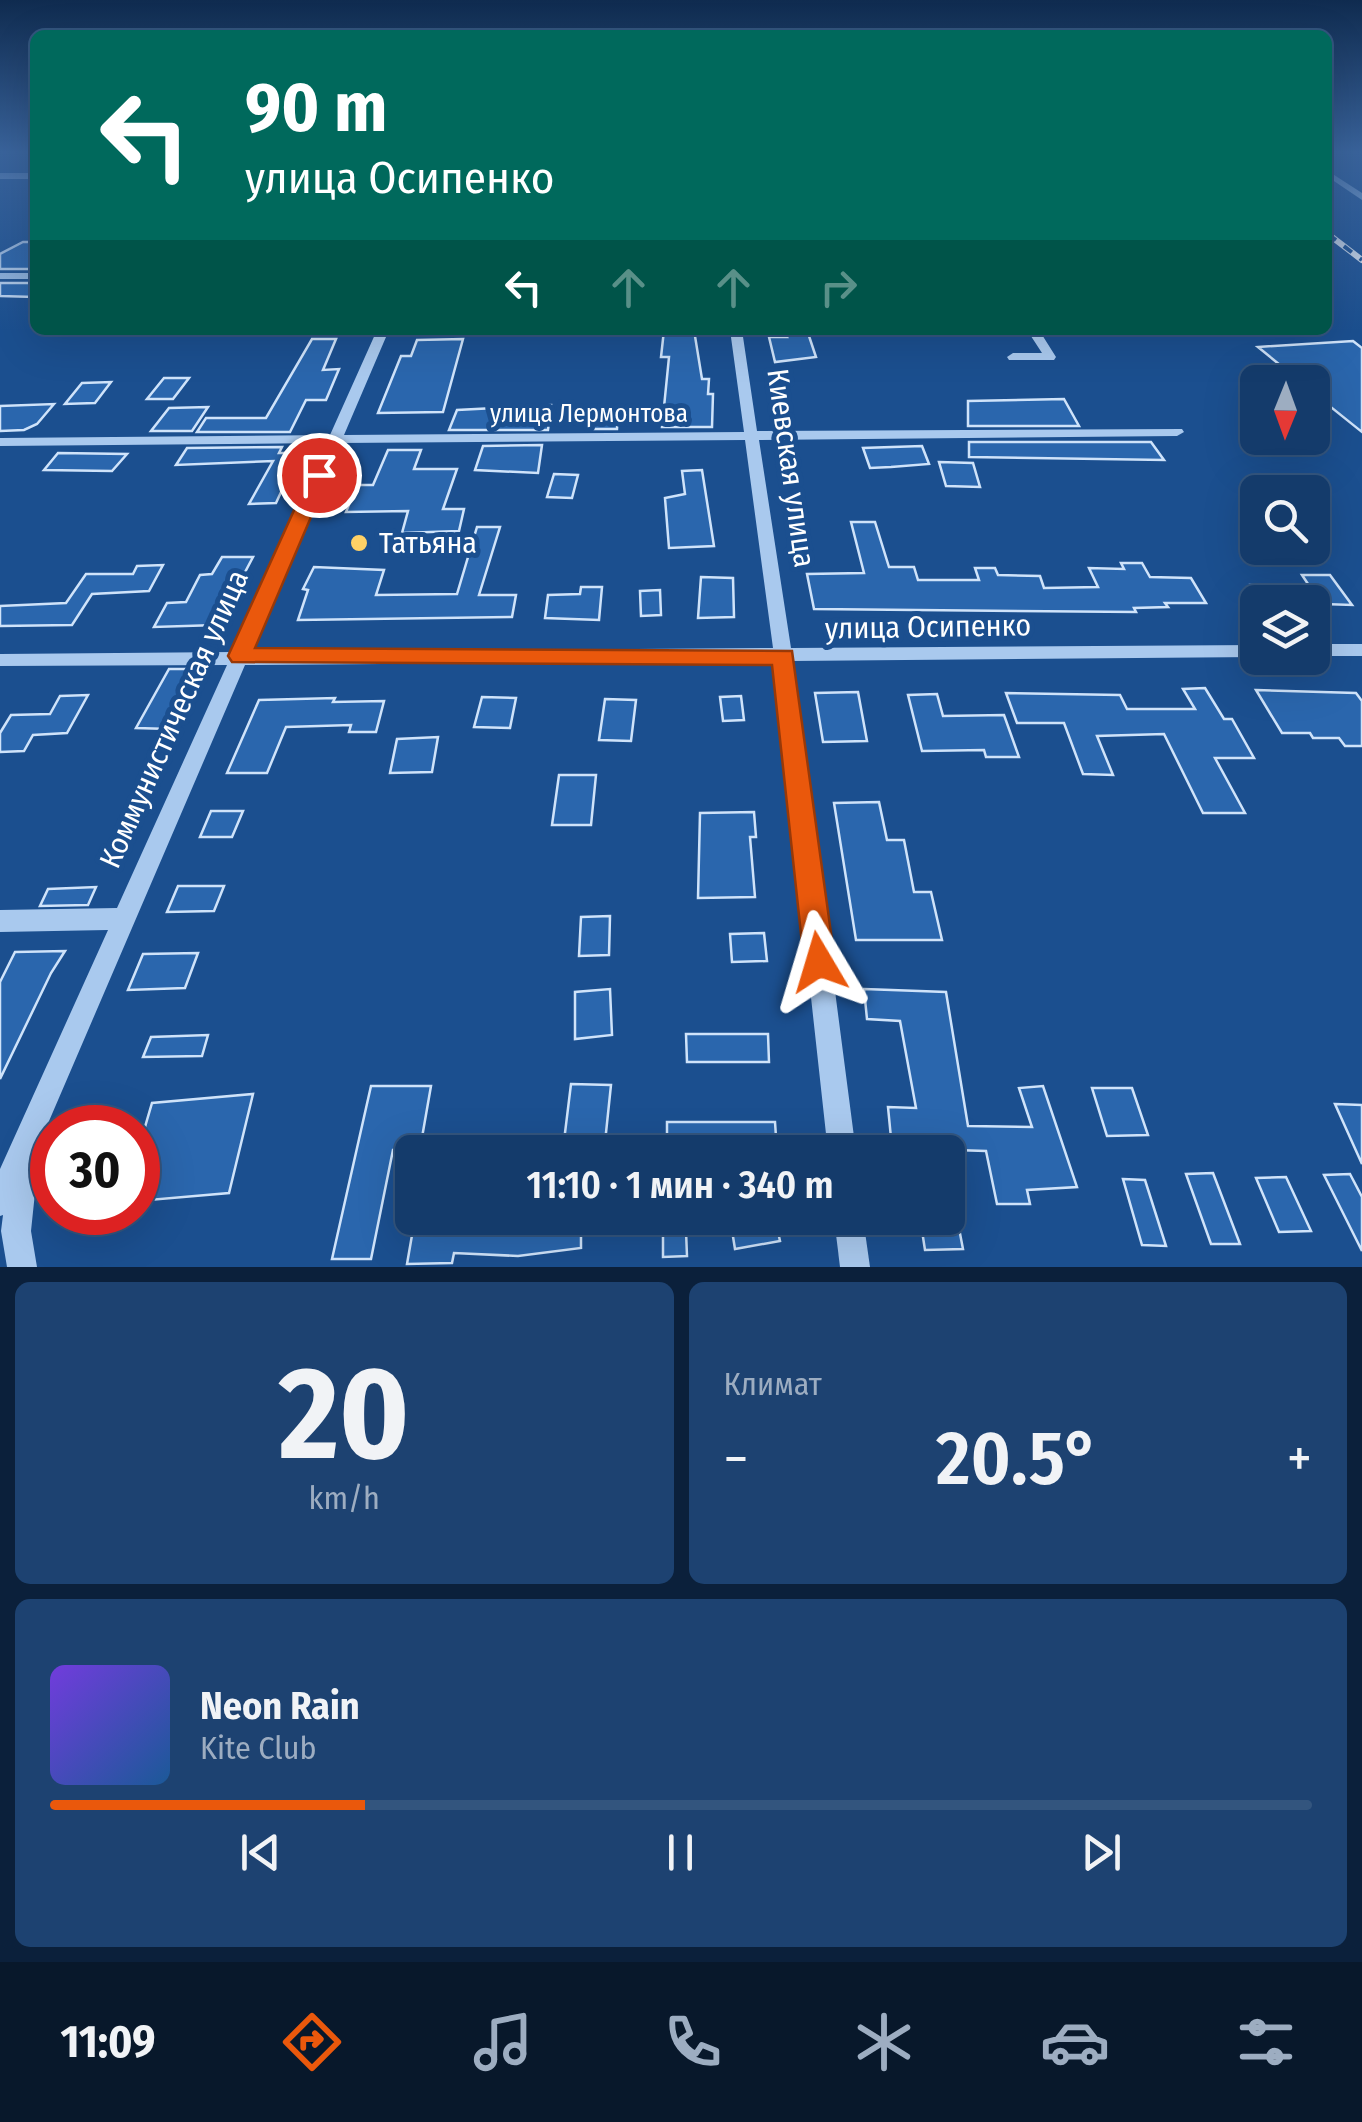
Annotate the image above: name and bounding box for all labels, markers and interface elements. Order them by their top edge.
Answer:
text: 90 m [245,66,387,150]
icon: left [80,70,210,200]
text: улица Осипенко [245,151,554,205]
icon: left [496,260,551,315]
icon: ahead [601,260,656,315]
icon: ahead [706,260,761,315]
icon: right [811,260,866,315]
north arrow [1240,365,1330,455]
map controls [1240,365,1330,675]
street label: Киевская улица [759,366,823,570]
street label: улица Лермонтова [490,399,688,429]
pin [277,433,362,518]
icon: arrive [292,448,347,503]
button: search [1240,475,1330,565]
place label: Татьяна [379,525,477,561]
marker: Татьяна [348,532,370,554]
street label: Коммунистическая улица [92,564,256,874]
button: layers [1240,585,1330,675]
street label: улица Осипенко [825,607,1031,647]
position arrow [767,910,871,1014]
speed limit sign: 30 [30,1105,160,1235]
text: 11:10 · 1 мин · 340 m [526,1162,834,1208]
text: 20 [279,1336,410,1492]
text: Климат [724,1365,822,1403]
text: 20.5° [936,1414,1099,1504]
text: − [724,1426,748,1492]
text: + [1287,1426,1312,1492]
text: km/h [309,1479,380,1517]
text: Neon Rain [200,1683,360,1729]
text: Kite Club [200,1729,316,1767]
icon: previous [233,1825,288,1880]
icon: pause [653,1825,708,1880]
icon: next [1074,1825,1129,1880]
icon: directions [277,2007,347,2077]
icon: music [468,2007,538,2077]
icon: phone [658,2007,728,2077]
icon: climate [849,2007,919,2077]
icon: car [1040,2007,1110,2077]
icon: filters [1231,2007,1301,2077]
text: 11:09 [60,2015,156,2069]

